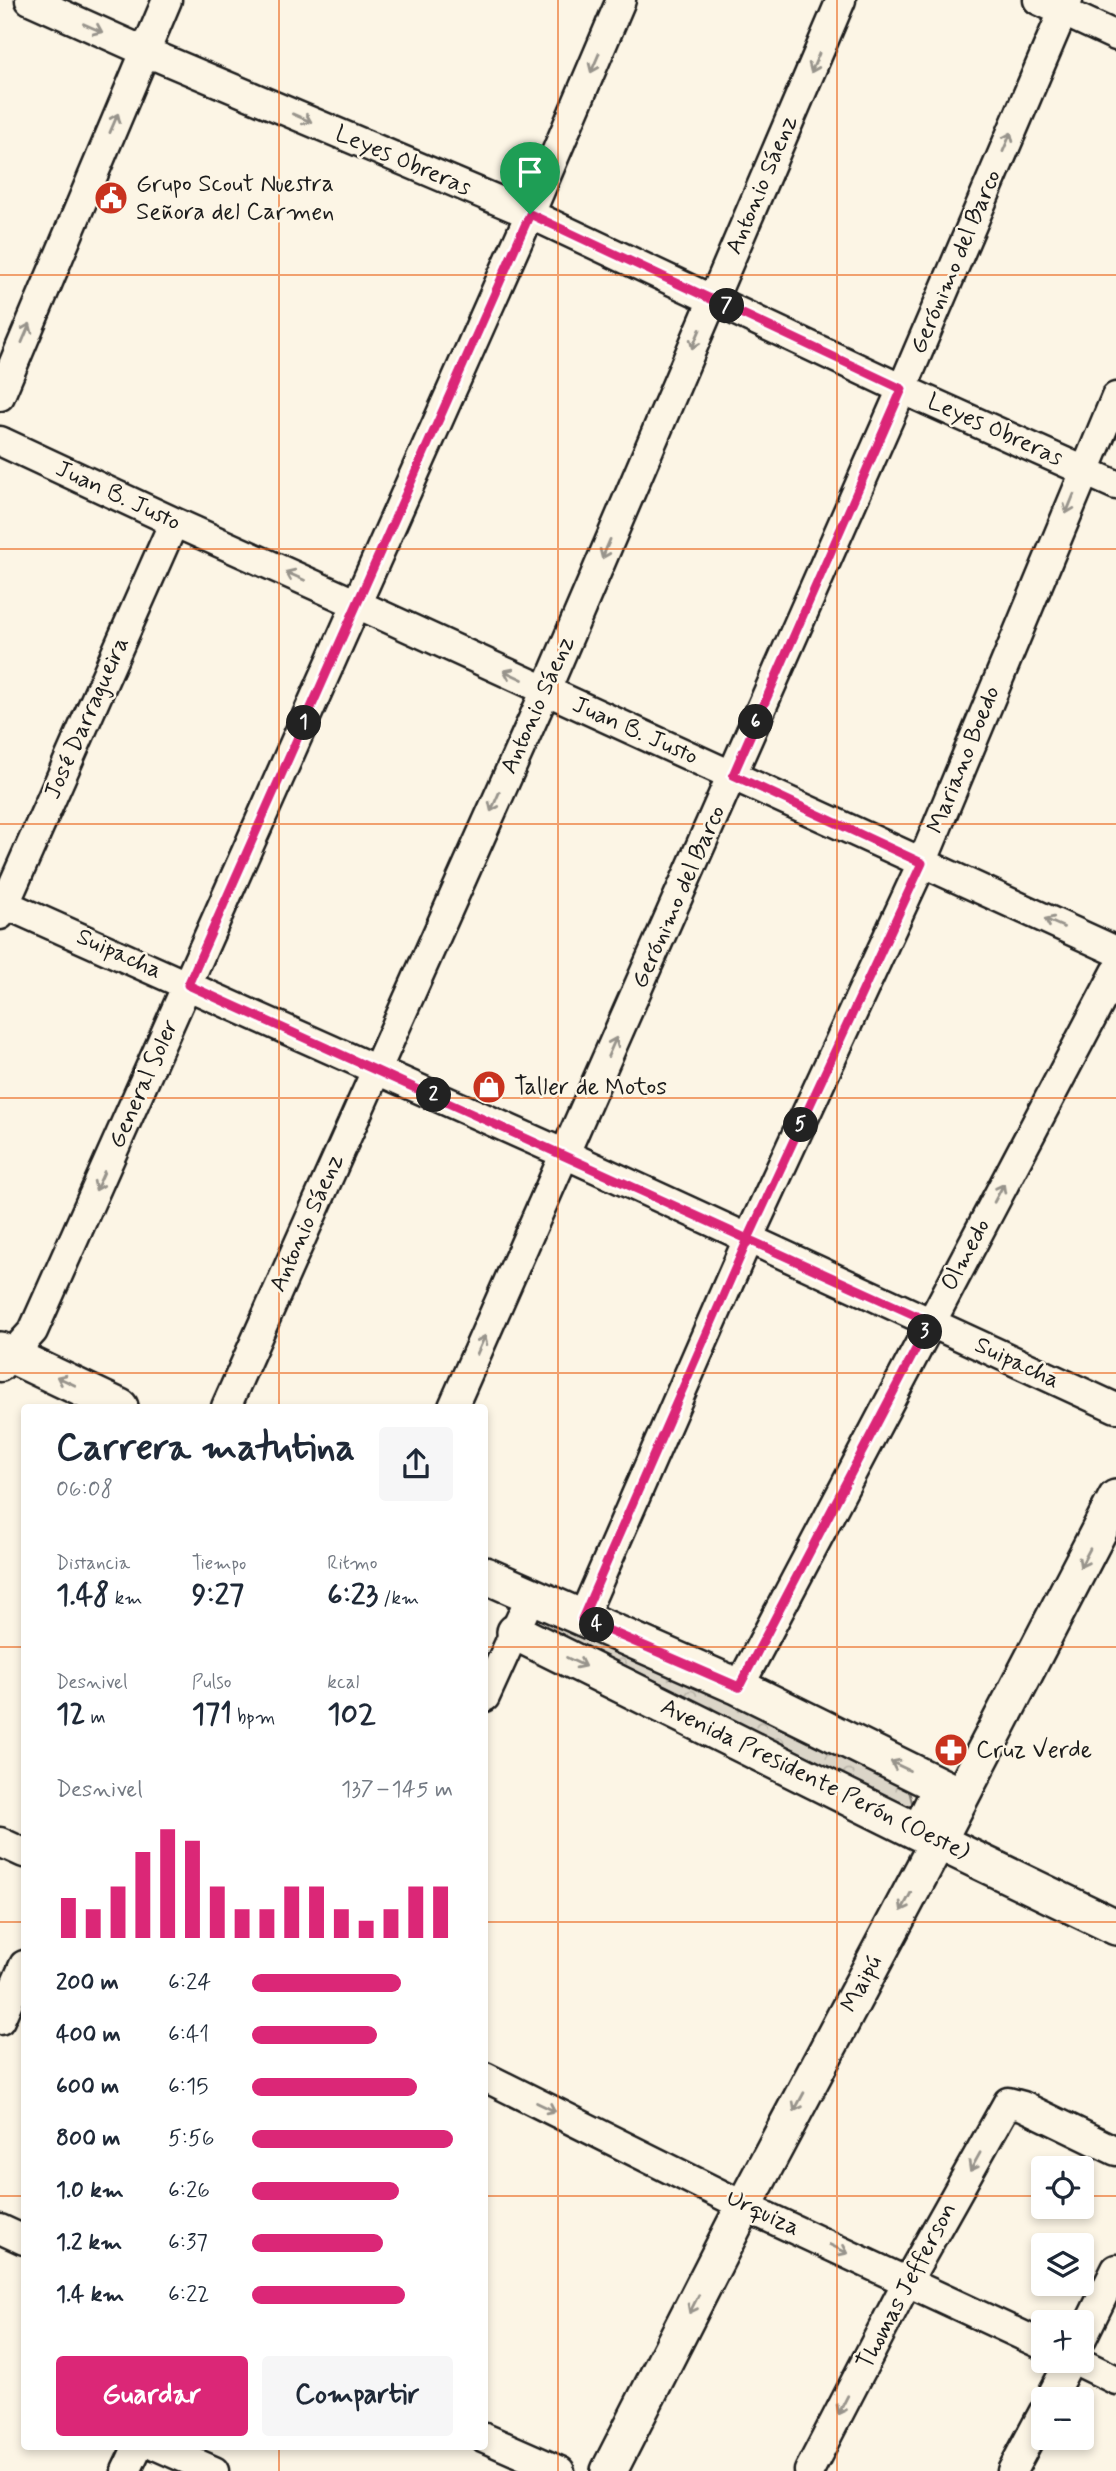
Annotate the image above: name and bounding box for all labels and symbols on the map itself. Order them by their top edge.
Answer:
one-way arrow [81,22,103,35]
one-way arrow [807,51,820,73]
one-way arrow [588,52,601,73]
street label: Antonio Sáenz [719,111,805,259]
one-way arrow [290,112,312,125]
one-way arrow [109,113,122,134]
street label: Leyes Obreras [330,118,476,204]
one-way arrow [1001,132,1014,153]
pin [500,142,560,214]
street label: Gerónimo del Barco [903,165,1009,359]
place label: Grupo Scout Nuestra Señora del Carmen [136,169,334,228]
public building icon: Grupo Scout Nuestra Señora del Carmen [92,179,130,217]
pin: 7 [710,288,744,324]
one-way arrow [21,323,34,344]
one-way arrow [689,328,702,350]
street label: Leyes Obreras [922,386,1068,474]
street label: Juan B. Justo [50,454,186,538]
one-way arrow [1062,493,1075,515]
one-way arrow [599,537,612,559]
one-way arrow [285,569,306,582]
street label: Antonio Sáenz [494,631,582,779]
street label: José Darragueira [37,632,137,804]
one-way arrow [503,668,524,681]
street label: Mariano Boedo [920,682,1008,838]
street label: Juan B. Justo [567,689,703,773]
pin: 6 [738,704,774,740]
pin: 1 [286,706,322,740]
one-way arrow [488,791,502,812]
street label: Gerónimo del Barco [625,801,733,993]
one-way arrow [1044,916,1065,929]
street label: Suipacha [71,921,167,987]
street label: General Soler [102,1015,186,1153]
one-way arrow [606,1036,619,1058]
shop icon: Taller de Motos [470,1068,508,1106]
place label: Taller de Motos [514,1072,667,1103]
pin: 2 [416,1078,452,1112]
pin: 5 [784,1108,818,1142]
street label: Antonio Sáenz [263,1149,351,1297]
one-way arrow [93,1170,106,1191]
one-way arrow [993,1183,1006,1204]
street label: Olmedo [934,1213,998,1297]
pin: 3 [908,1314,942,1350]
street label: Suipacha [970,1330,1064,1396]
one-way arrow [475,1334,488,1356]
one-way arrow [56,1373,77,1387]
one-way arrow [1077,1548,1091,1568]
pin: 4 [580,1608,614,1642]
one-way arrow [565,1656,586,1670]
street label: Avenida Presidente Perón (Oeste) [655,1692,975,1869]
pharmacy icon: Cruz Verde [932,1731,970,1769]
place label: Cruz Verde [976,1735,1092,1766]
one-way arrow [890,1759,911,1772]
one-way arrow [899,1891,913,1911]
street label: Maipú [834,1950,890,2018]
one-way arrow [792,2092,806,2112]
one-way arrow [535,2101,556,2114]
one-way arrow [968,2151,982,2171]
street label: Urquiza [721,2182,805,2244]
street label: Thomas Jefferson [850,2197,964,2375]
one-way arrow [828,2243,849,2256]
one-way arrow [687,2293,701,2314]
one-way arrow [836,2394,849,2415]

